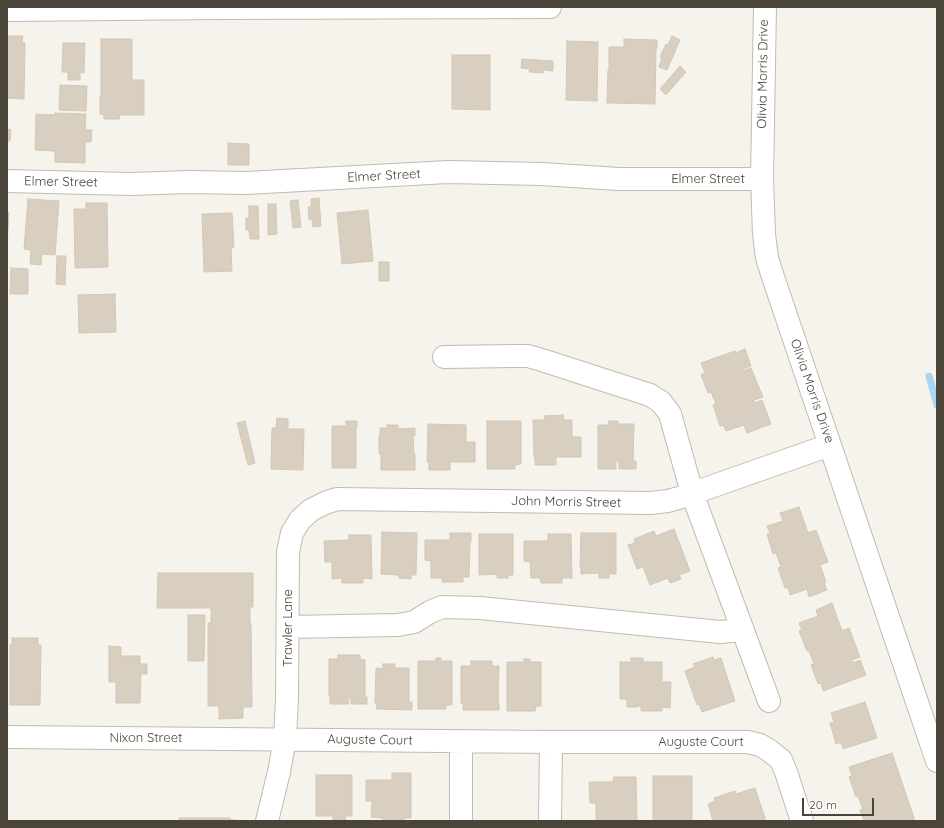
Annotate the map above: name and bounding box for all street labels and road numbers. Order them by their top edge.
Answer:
street label: Olivia Morris Drive [754,19,772,129]
street label: Elmer Street [347,166,421,186]
street label: Elmer Street [671,171,745,187]
street label: Elmer Street [24,174,98,190]
street label: Olivia Morris Drive [787,337,837,445]
street label: John Morris Street [511,493,621,511]
street label: Trawler Lane [280,589,296,667]
street label: Nixon Street [110,730,182,746]
street label: Auguste Court [327,731,413,749]
street label: Auguste Court [658,734,744,750]

